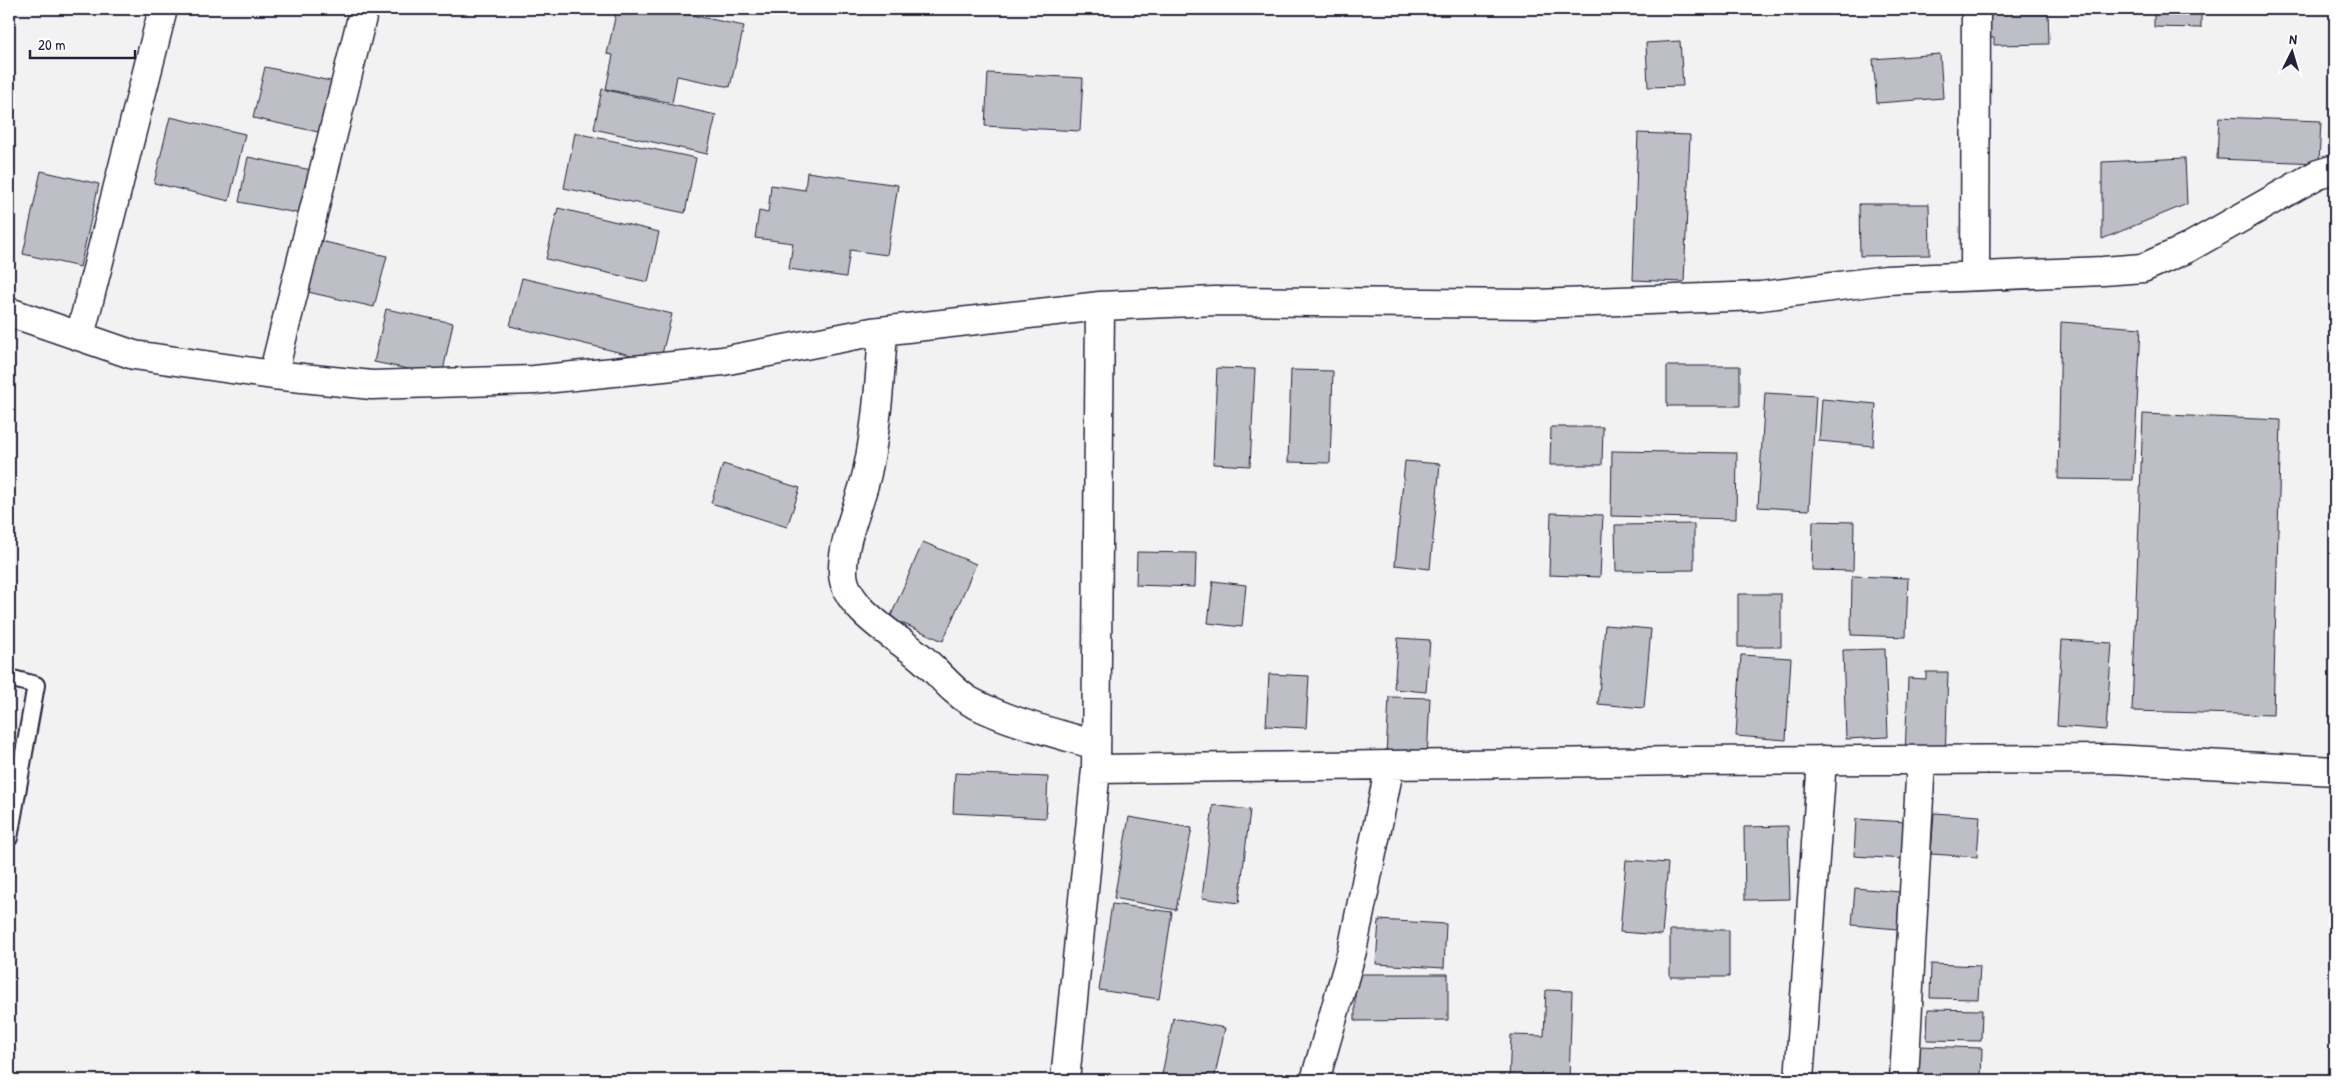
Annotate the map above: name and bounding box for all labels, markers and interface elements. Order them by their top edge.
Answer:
scale bar [30,28,135,60]
north arrow [2266,28,2316,78]
text: N [2289,29,2298,48]
text: 20 m [38,34,65,55]

